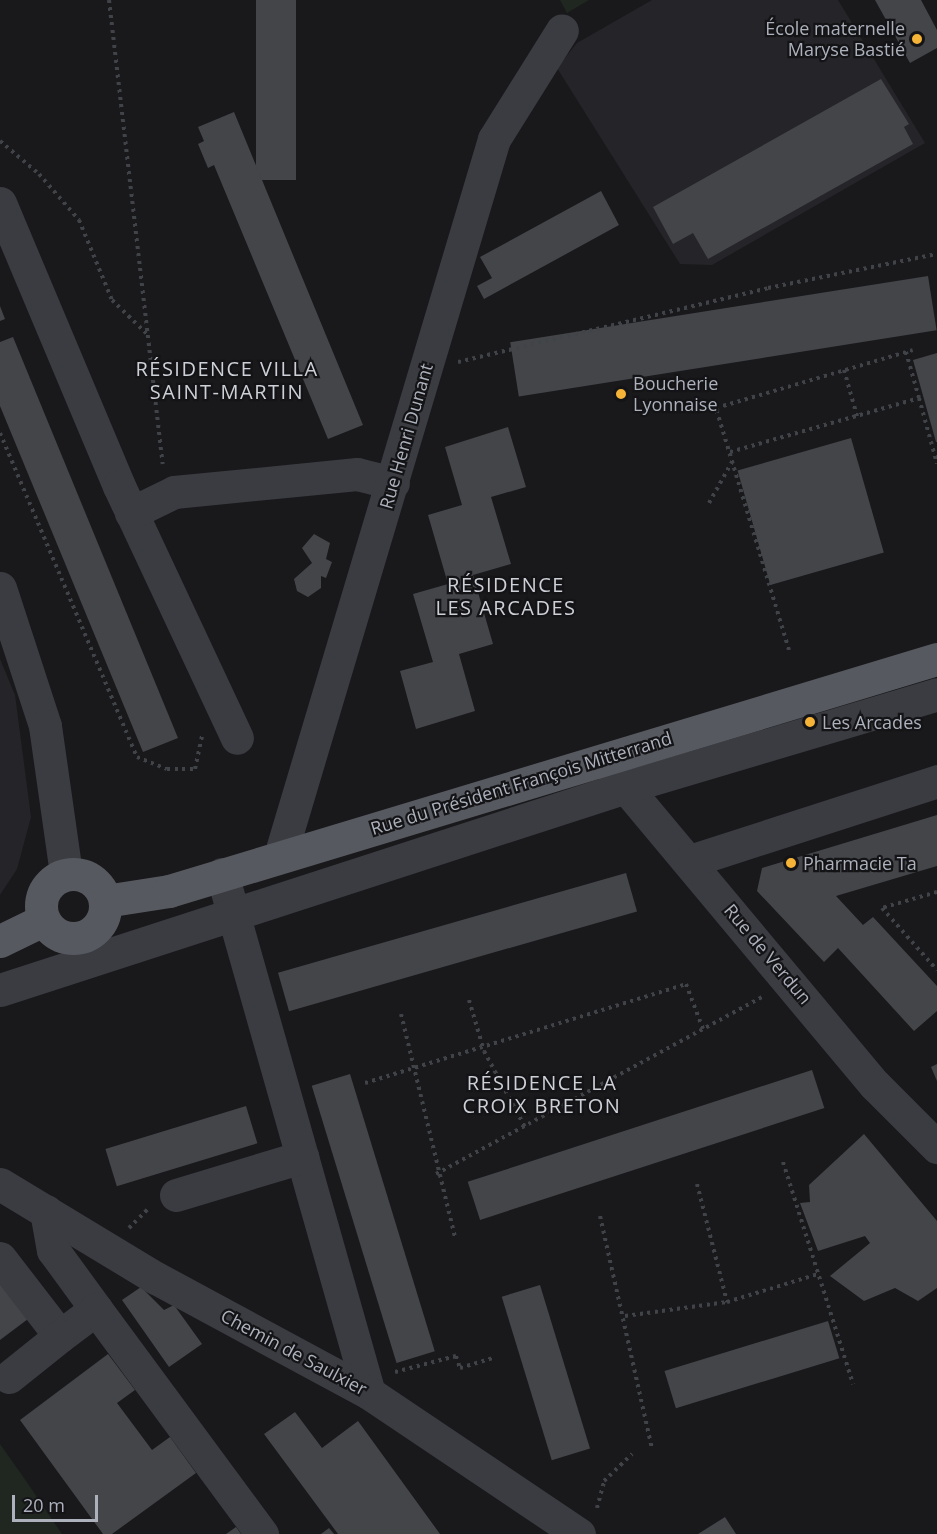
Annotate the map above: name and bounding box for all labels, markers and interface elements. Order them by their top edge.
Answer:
place label: École maternelle Maryse Bastié [765,18,905,60]
marker: École maternelle Maryse Bastié [910,32,924,46]
district label: RÉSIDENCE VILLA SAINT-MARTIN [135,356,319,403]
street label: Rue Henri Dunant [375,361,437,511]
place label: Boucherie Lyonnaise [633,373,718,416]
marker: Boucherie Lyonnaise [614,387,628,401]
district label: RÉSIDENCE LES ARCADES [435,572,577,619]
place label: Les Arcades [822,711,922,733]
marker: Les Arcades [803,715,817,729]
street label: Rue du Président François Mitterrand [368,727,674,839]
place label: Pharmacie Ta [803,852,917,874]
marker: Pharmacie Ta [784,856,798,870]
street label: Rue de Verdun [720,900,816,1008]
district label: RÉSIDENCE LA CROIX BRETON [463,1070,621,1117]
street label: Chemin de Saulxier [217,1304,371,1400]
scale bar [15,1483,100,1521]
text: 20 m [23,1493,65,1517]

